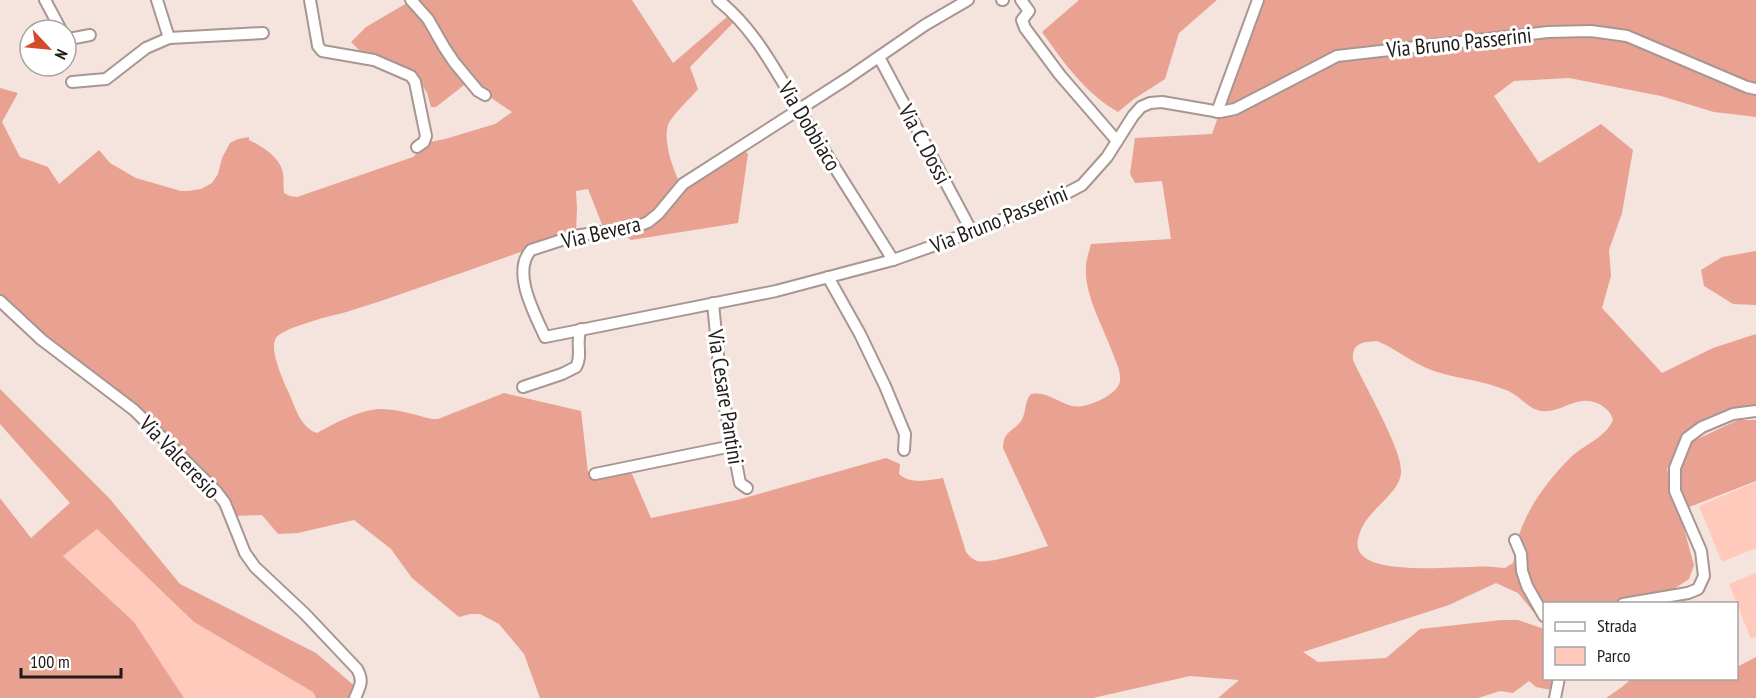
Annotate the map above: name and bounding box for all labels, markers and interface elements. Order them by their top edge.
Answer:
north arrow [18,18,78,78]
street label: Via Bruno Passerini [1384,20,1533,64]
text: N [51,46,72,63]
street label: Via Dobbiaco [772,75,848,176]
street label: Via C. Dossi [892,98,958,189]
street label: Via Bruno Passerini [925,179,1072,260]
street label: Via Bevera [558,209,643,255]
street label: Via Cesare Pantini [701,327,750,466]
street label: Via Valceresio [133,409,226,504]
legend [1543,602,1738,680]
text: Strada [1597,614,1637,637]
scale bar [21,641,122,679]
text: Parco [1597,644,1631,667]
text: 100 m [30,650,70,673]

